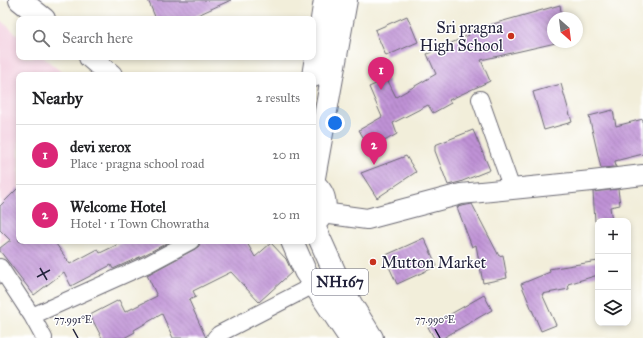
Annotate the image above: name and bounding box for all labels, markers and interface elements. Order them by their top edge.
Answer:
north arrow [547,12,583,48]
search box [16,16,316,60]
place label: Sri pragna High School [420,18,504,56]
icon: search [30,27,52,49]
text: Search here [62,29,133,47]
marker: Sri pragna High School [506,31,516,41]
pin: 1 [368,57,394,90]
text: Nearby [32,88,83,109]
text: 2 results [256,90,300,106]
your location [325,113,345,133]
pin: 2 [361,132,387,165]
text: devi xerox [70,138,131,156]
text: 1 [42,147,48,163]
text: 20 m [272,147,300,163]
text: Place · pragna school road [70,156,204,172]
text: Welcome Hotel [70,198,166,216]
text: 2 [42,207,48,223]
text: 20 m [272,207,300,223]
text: Hotel · 1 Town Chowratha [70,216,209,232]
map controls [595,218,631,326]
button: + [595,218,631,254]
place label: Mutton Market [381,253,487,272]
button: − [595,254,631,290]
marker: Mutton Market [368,257,378,267]
road number: NH167 [312,269,368,295]
button: layers [595,290,631,326]
text: 77.991°E [54,314,92,326]
text: 77.990°E [415,314,455,326]

